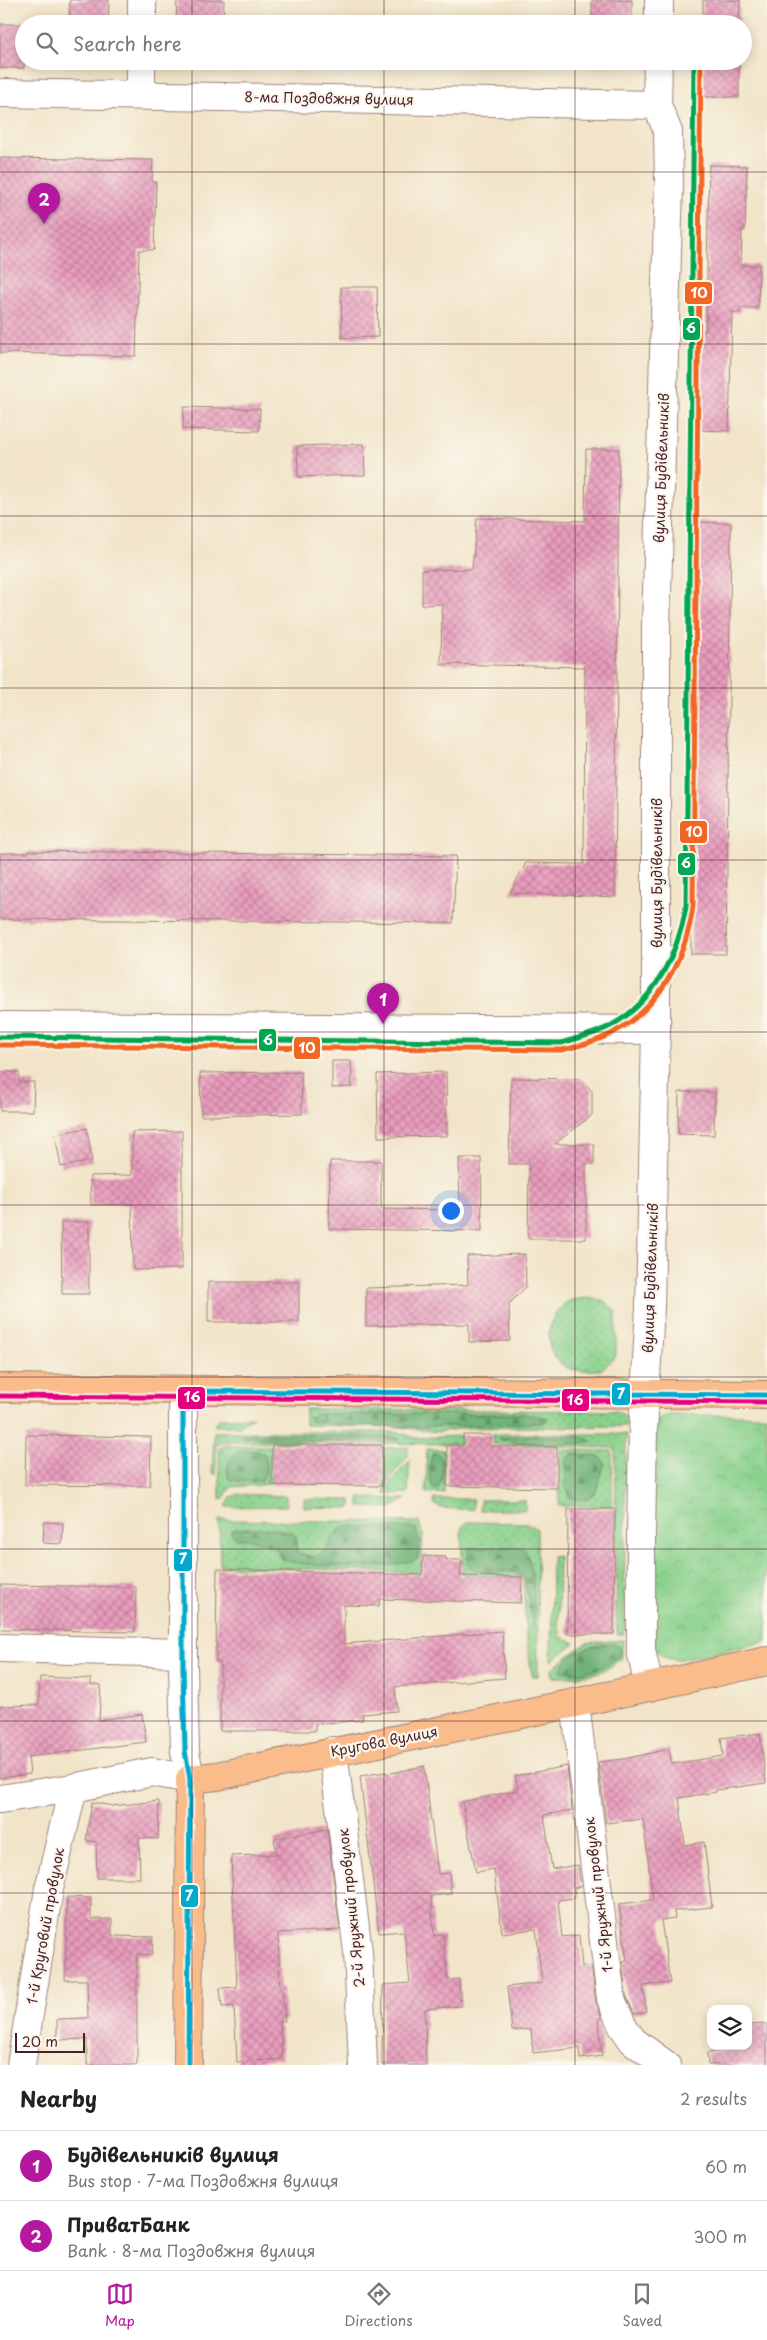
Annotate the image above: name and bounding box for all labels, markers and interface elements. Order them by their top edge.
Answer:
search box [15,15,752,70]
icon: search [33,29,61,57]
text: Search here [73,29,182,57]
street label: 8-ма Поздовжня вулиця [244,86,414,110]
pin: 2 [28,183,60,224]
line badge: 10 [684,281,713,305]
text: 10 [690,282,708,303]
line badge: 6 [682,317,701,341]
text: 6 [686,317,696,338]
street label: вулиця Будівельників [648,393,674,543]
street label: вулиця Будівельників [646,798,667,948]
line badge: 10 [679,820,708,844]
text: 10 [685,821,703,842]
line badge: 6 [677,852,696,876]
text: 6 [681,852,691,873]
pin: 1 [367,983,399,1024]
line badge: 6 [258,1028,277,1052]
text: 6 [263,1029,273,1050]
line badge: 10 [293,1036,321,1060]
text: 10 [298,1037,316,1058]
your location [438,1198,464,1224]
street label: вулиця Будівельників [637,1203,663,1353]
line badge: 7 [611,1382,631,1406]
text: 7 [617,1383,626,1404]
line badge: 16 [177,1386,206,1410]
text: 16 [184,1386,200,1407]
line badge: 16 [561,1388,590,1412]
text: 16 [567,1389,583,1410]
line badge: 7 [173,1548,193,1572]
text: 7 [179,1548,188,1569]
street label: Кругова вулиця [329,1720,439,1762]
street label: 1-й Яружний провулок [578,1816,618,1974]
street label: 2-й Яружний провулок [332,1827,370,1989]
street label: 1-й Круговий провулок [21,1845,69,2006]
line badge: 7 [180,1884,199,1908]
text: 7 [185,1885,194,1906]
map controls [707,2005,752,2050]
button: layers [707,2005,752,2050]
scale bar [15,2030,85,2053]
text: 20 m [22,2031,58,2052]
text: Nearby [20,2082,97,2114]
text: 2 results [680,2086,747,2110]
text: Будівельників вулиця [67,2140,279,2168]
text: 1 [32,2154,40,2178]
text: 60 m [705,2154,747,2178]
text: Bus stop · 7-ма Поздовжня вулиця [67,2168,339,2192]
text: ПриватБанк [67,2210,189,2238]
text: 2 [30,2224,42,2248]
text: 300 m [693,2224,747,2248]
text: Bank · 8-ма Поздовжня вулиця [67,2238,315,2262]
tab: Map [105,2280,135,2331]
tab: Directions [345,2280,413,2331]
tab: Saved [622,2280,662,2331]

